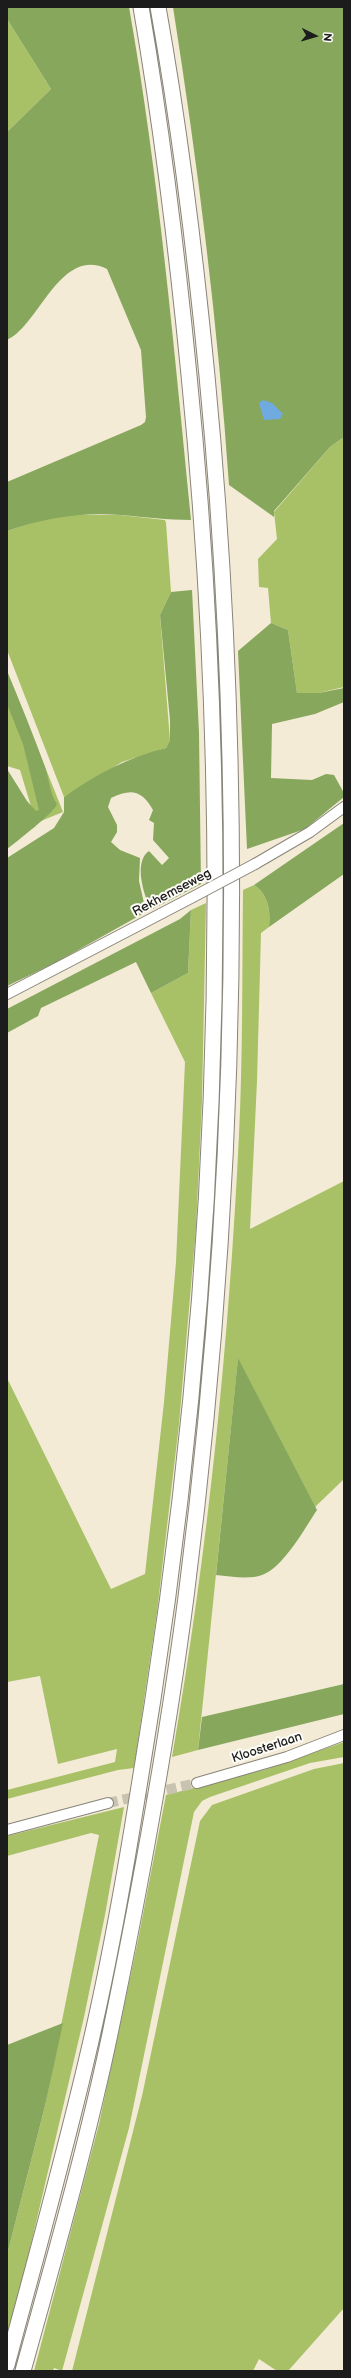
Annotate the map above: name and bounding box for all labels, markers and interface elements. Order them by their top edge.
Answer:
north arrow [295,16,335,56]
text: N [321,32,334,42]
street label: Rekhemseweg [130,866,214,920]
street label: Kloosterlaan [230,1729,304,1767]

